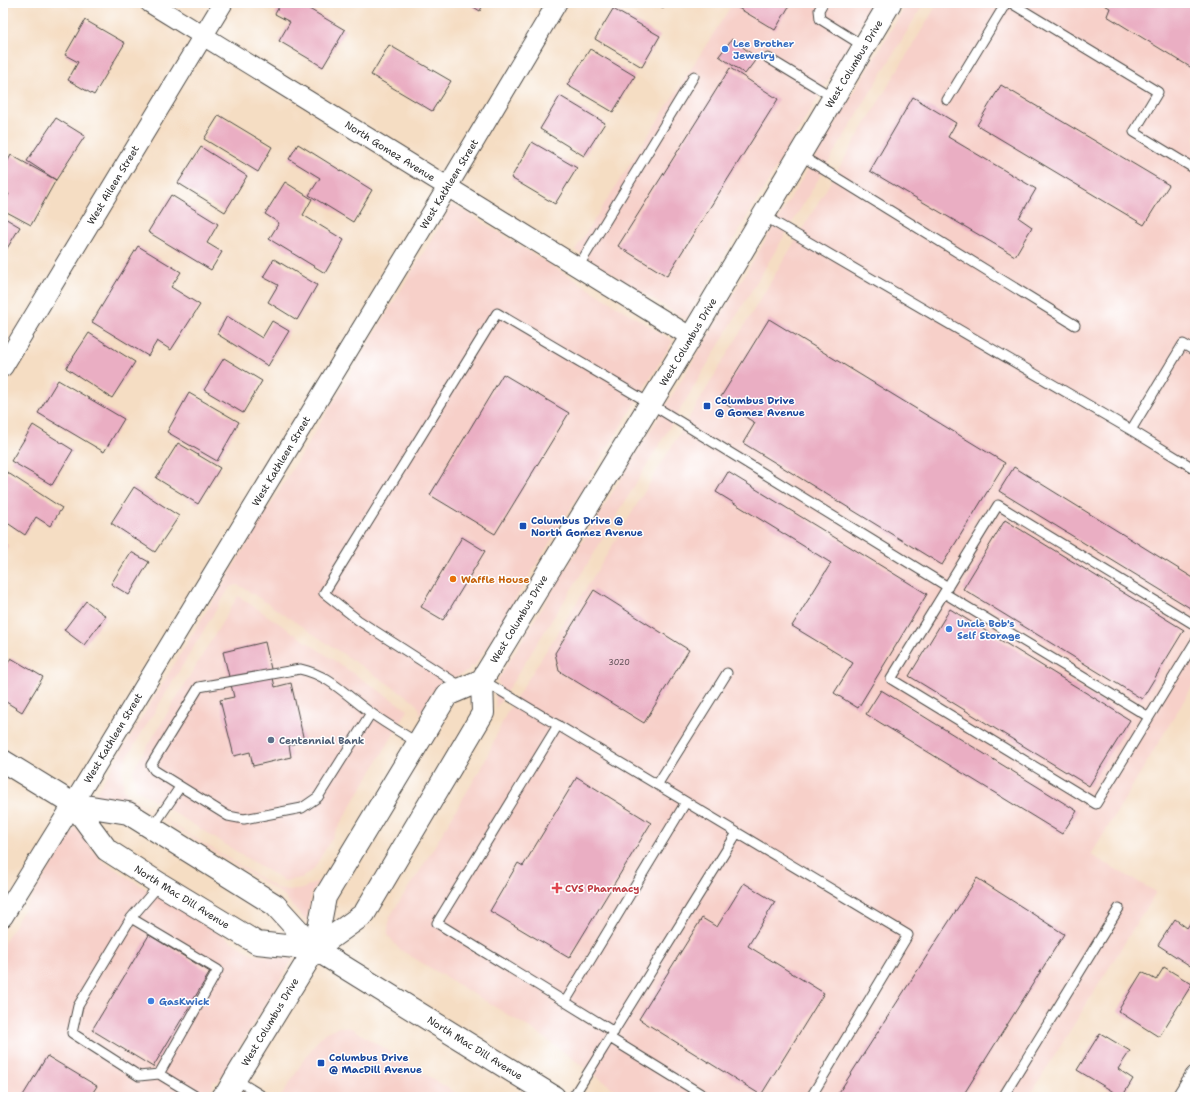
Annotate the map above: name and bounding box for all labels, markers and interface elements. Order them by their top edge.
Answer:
street label: West Columbus Drive [822,17,886,111]
place label: Lee Brother Jewelry [733,37,795,62]
marker: Lee Brother Jewelry [720,44,730,54]
street label: North Gomez Avenue [342,118,438,184]
street label: West Kathleen Street [417,137,481,231]
street label: West Aileen Street [84,143,142,227]
street label: West Columbus Drive [656,295,720,389]
place label: Columbus Drive @ Gomez Avenue [715,394,805,419]
marker: Columbus Drive @ Gomez Avenue [702,401,712,411]
street label: West Kathleen Street [249,414,313,508]
place label: Columbus Drive @ North Gomez Avenue [531,514,643,539]
marker: Columbus Drive @ North Gomez Avenue [518,521,528,531]
street label: West Columbus Drive [487,572,551,666]
place label: Waffle House [461,573,529,586]
marker: Waffle House [448,574,458,584]
place label: Uncle Bob's Self Storage [957,617,1021,642]
marker: Uncle Bob's Self Storage [944,624,954,634]
house number: 3020 [608,657,630,668]
street label: West Kathleen Street [81,691,145,785]
place label: Centennial Bank [279,734,365,747]
marker: Centennial Bank [266,735,276,745]
street label: North Mac Dill Avenue [132,862,232,932]
place label: CVS Pharmacy [565,882,639,895]
marker: CVS Pharmacy [552,883,562,893]
street label: West Columbus Drive [238,975,302,1069]
place label: GasKwick [159,995,210,1008]
marker: GasKwick [146,996,156,1006]
street label: North Mac Dill Avenue [425,1013,525,1083]
place label: Columbus Drive @ MacDill Avenue [329,1051,422,1076]
marker: Columbus Drive @ MacDill Avenue [316,1058,326,1068]

